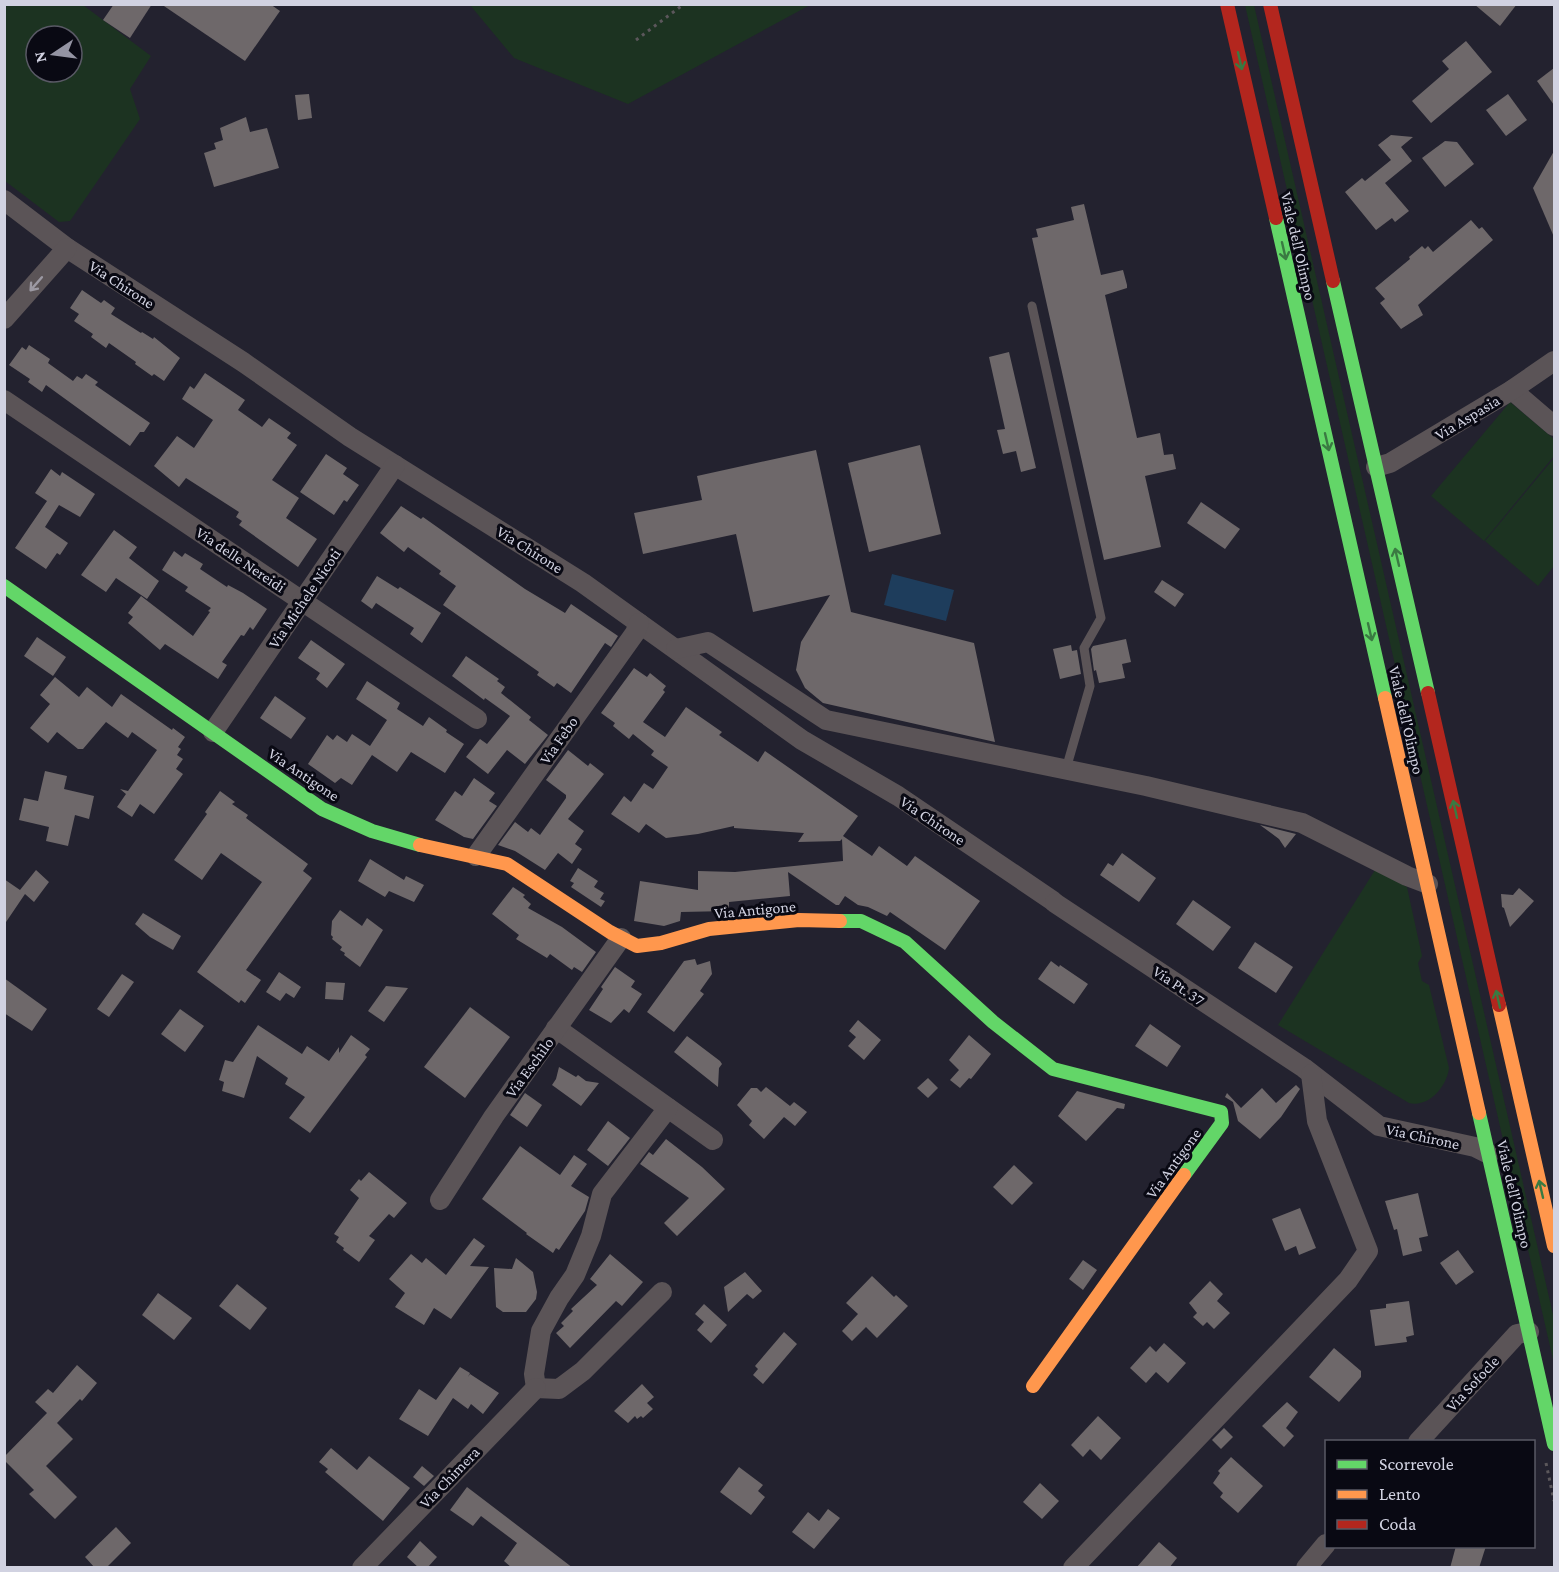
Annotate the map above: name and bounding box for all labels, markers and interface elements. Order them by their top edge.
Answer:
north arrow [24,24,84,84]
text: N [30,50,49,64]
one-way arrow [1234,52,1246,71]
street label: Viale dell'Olimpo [1277,190,1319,302]
one-way arrow [1278,242,1290,261]
street label: Via Chirone [86,257,158,312]
one-way arrow [29,275,43,291]
street label: Via Aspasia [1432,391,1504,444]
one-way arrow [1322,431,1333,451]
street label: Via Chirone [494,522,566,576]
street label: Via delle Nereidi [193,523,289,596]
street label: Via Michele Nicoti [265,545,344,651]
one-way arrow [1391,548,1402,567]
one-way arrow [1365,622,1376,641]
street label: Viale dell'Olimpo [1385,664,1427,776]
street label: Via Febo [536,713,581,767]
street label: Via Antigone [264,744,342,805]
street label: Via Chirone [897,793,968,848]
one-way arrow [1448,800,1460,819]
street label: Via Antigone [714,897,797,923]
street label: Via Pt. 37 [1150,962,1208,1009]
one-way arrow [1492,990,1503,1009]
street label: Via Eschilo [502,1034,557,1101]
street label: Via Chirone [1385,1120,1461,1153]
street label: Via Antigone [1142,1125,1205,1202]
street label: Viale dell'Olimpo [1493,1138,1535,1250]
one-way arrow [1535,1180,1547,1199]
street label: Via Sofocle [1443,1352,1502,1414]
legend [1325,1440,1535,1548]
street label: Via Chimera [416,1443,483,1511]
text: Scorrevole [1379,1454,1454,1474]
text: Lento [1379,1484,1420,1504]
text: Coda [1379,1514,1416,1534]

